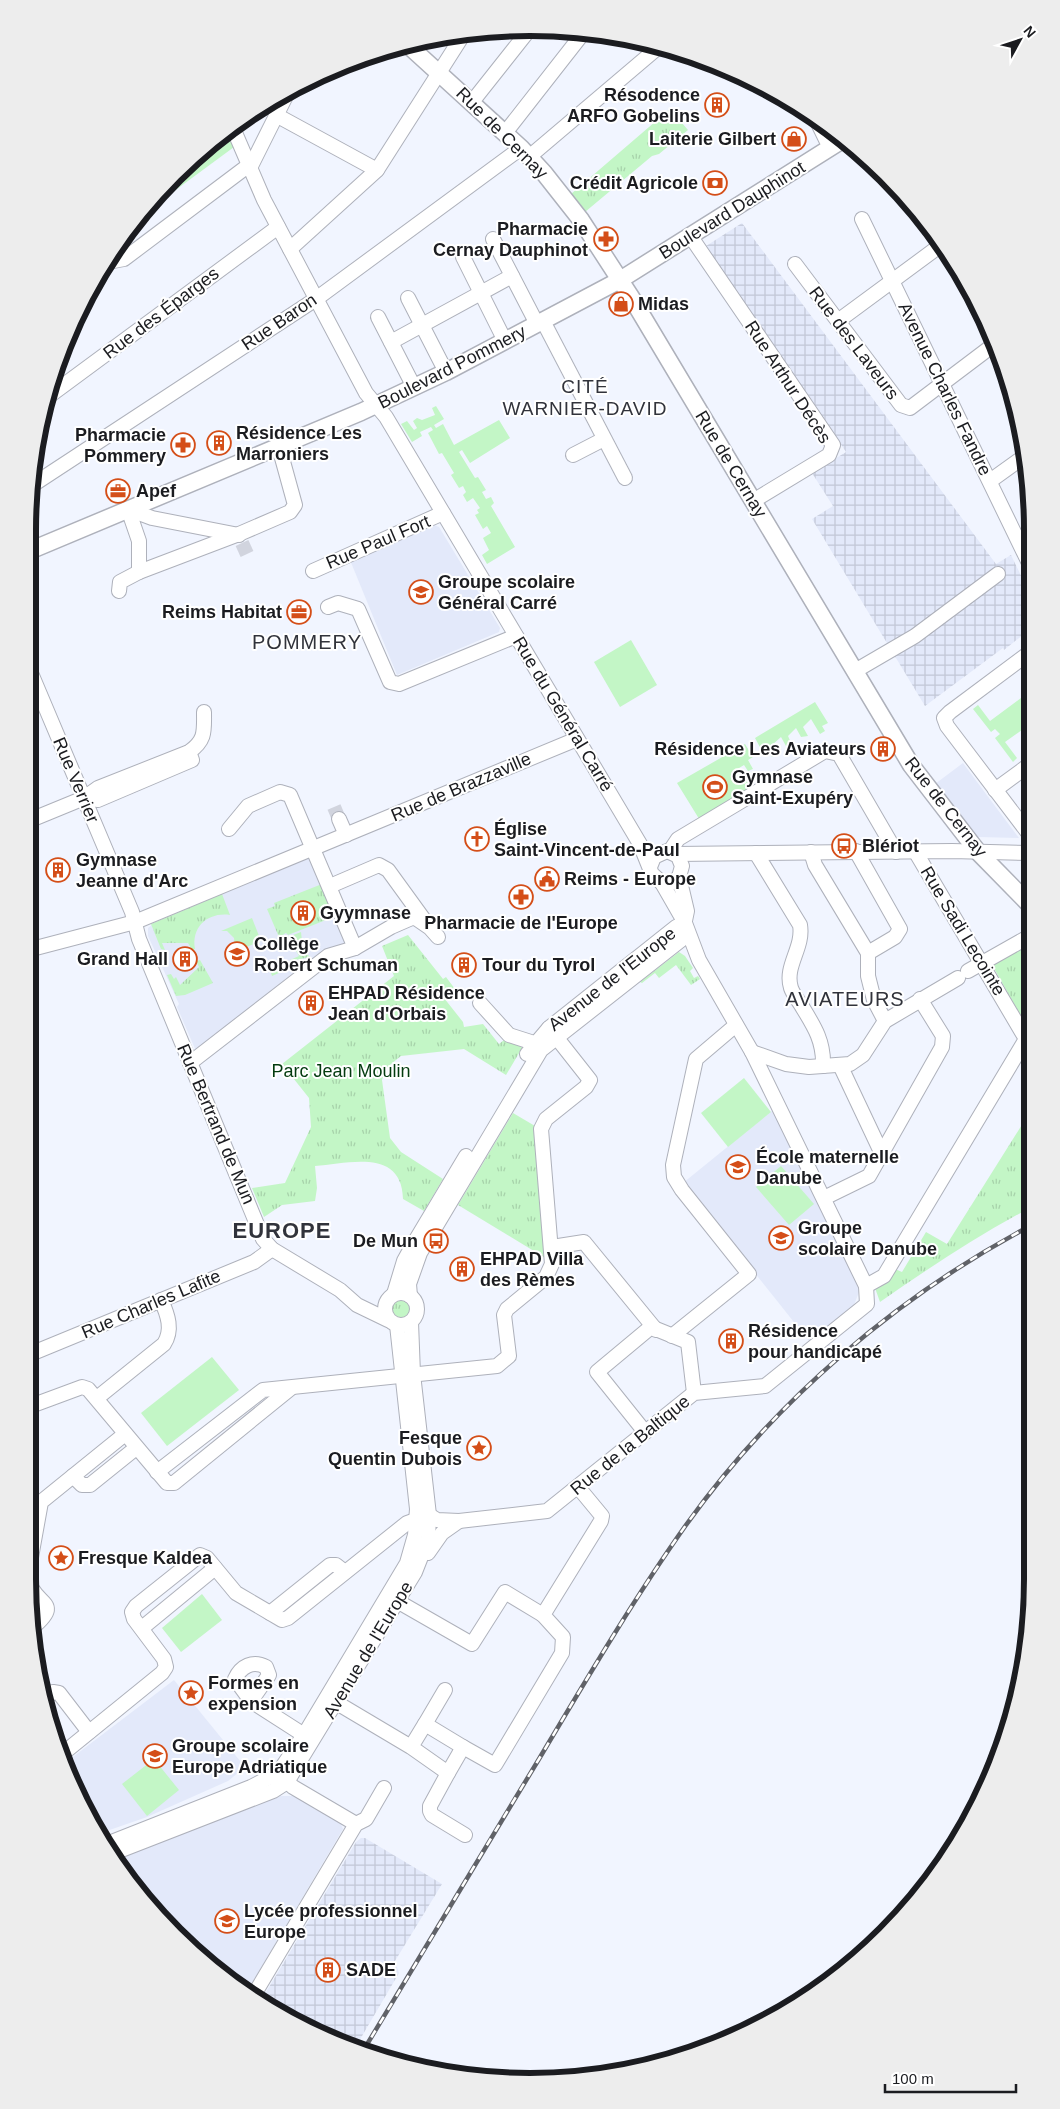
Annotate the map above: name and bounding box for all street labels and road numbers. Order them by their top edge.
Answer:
street label: Rue de Cernay [452,83,552,183]
street label: Boulevard Dauphinot [655,157,809,263]
street label: Rue des Éparges [99,263,223,363]
street label: Rue des Laveurs [805,283,903,403]
street label: Rue Baron [238,290,320,354]
street label: Avenue Charles Fandre [894,299,996,479]
street label: Rue Arthur Décès [741,317,835,447]
street label: Boulevard Pommery [375,321,529,413]
street label: Rue de Cernay [691,407,771,521]
street label: Rue Paul Fort [323,511,433,573]
street label: Rue du Général Carré [509,633,617,795]
street label: Rue Verrier [49,734,103,826]
street label: Rue de Brazzaville [388,748,534,826]
street label: Rue de Cernay [901,753,991,861]
street label: Rue Sadi Lecointe [917,863,1009,999]
street label: Avenue de l'Europe [544,923,680,1035]
street label: Rue Bertrand de Mun [173,1041,259,1207]
street label: Rue Charles Lafite [78,1266,224,1342]
street label: Rue de la Baltique [567,1391,693,1499]
street label: Avenue de l'Europe [319,1578,417,1722]

